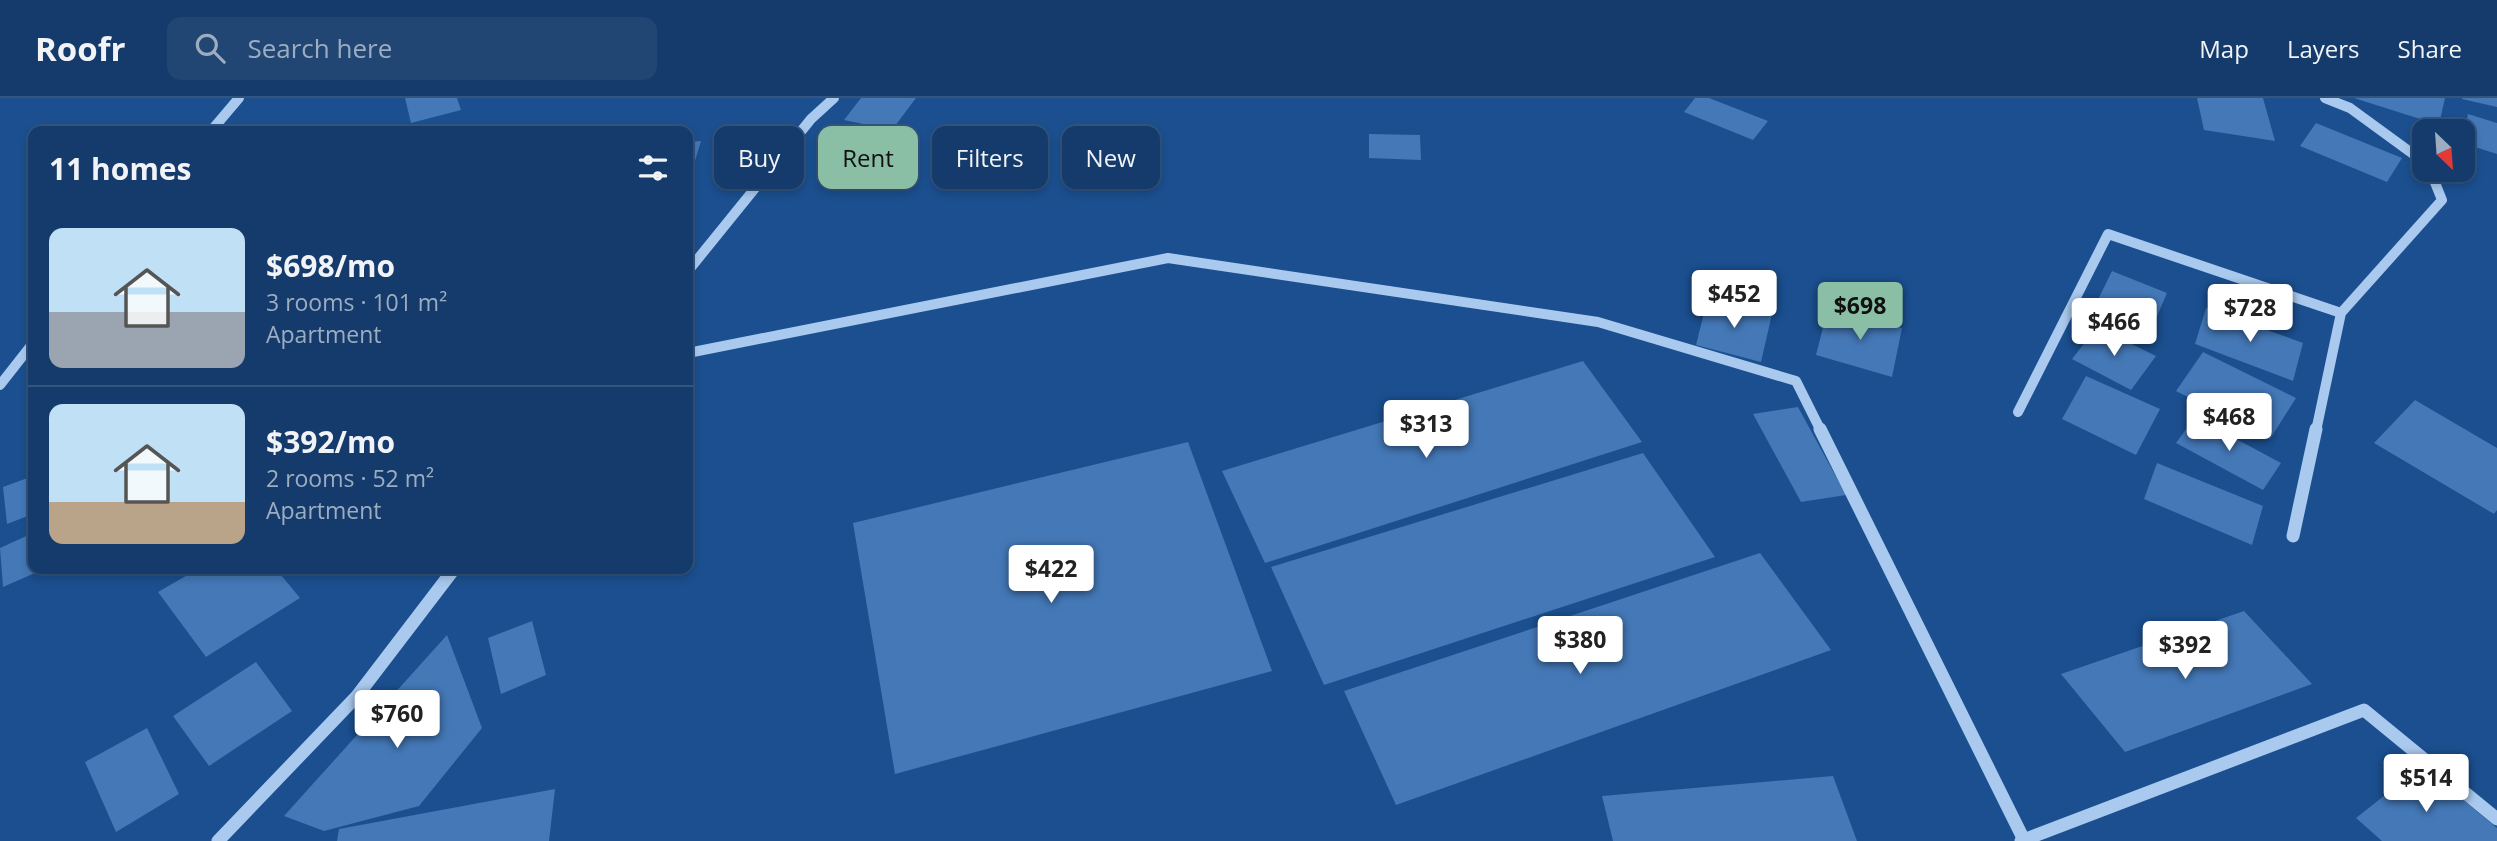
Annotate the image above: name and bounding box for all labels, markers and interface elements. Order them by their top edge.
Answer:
search box [167,17,657,80]
text: Roofr [35,26,125,71]
icon: search [191,29,229,67]
text: Search here [247,30,392,66]
text: Map [2199,32,2249,65]
text: Layers [2287,32,2360,65]
text: Share [2398,32,2462,65]
north arrow [2412,119,2474,182]
map controls [2412,119,2475,182]
chip: Buy [714,126,804,189]
chip: Rent [818,126,918,189]
chip: Filters [932,126,1048,189]
chip: New [1062,126,1160,189]
text: 11 homes [49,148,192,189]
icon: filters [634,149,672,187]
text: $698/mo [266,245,395,286]
icon: home [105,256,189,340]
pin: $452 [1693,271,1775,330]
text: $452 [1708,277,1760,309]
pin: $698 [1819,282,1901,342]
pin: $728 [2209,285,2291,344]
text: 3 rooms · 101 m² [266,286,447,318]
text: $698 [1834,289,1886,321]
text: $728 [2224,291,2276,323]
pin: $466 [2073,299,2155,358]
text: $466 [2088,305,2140,337]
text: Apartment [266,318,382,350]
pin: $468 [2188,394,2270,453]
pin: $313 [1385,400,1467,460]
text: $468 [2203,400,2255,432]
text: $313 [1400,407,1452,439]
text: $392/mo [266,421,395,462]
icon: home [105,432,189,516]
text: 2 rooms · 52 m² [266,462,434,494]
text: Apartment [266,494,382,526]
pin: $422 [1010,546,1092,605]
text: $422 [1025,552,1077,584]
pin: $380 [1539,616,1621,676]
pin: $392 [2144,622,2226,681]
text: $380 [1554,623,1606,655]
text: $392 [2159,628,2211,660]
pin: $760 [356,690,438,750]
text: $760 [371,697,423,729]
pin: $514 [2385,754,2467,814]
text: $514 [2400,761,2452,793]

